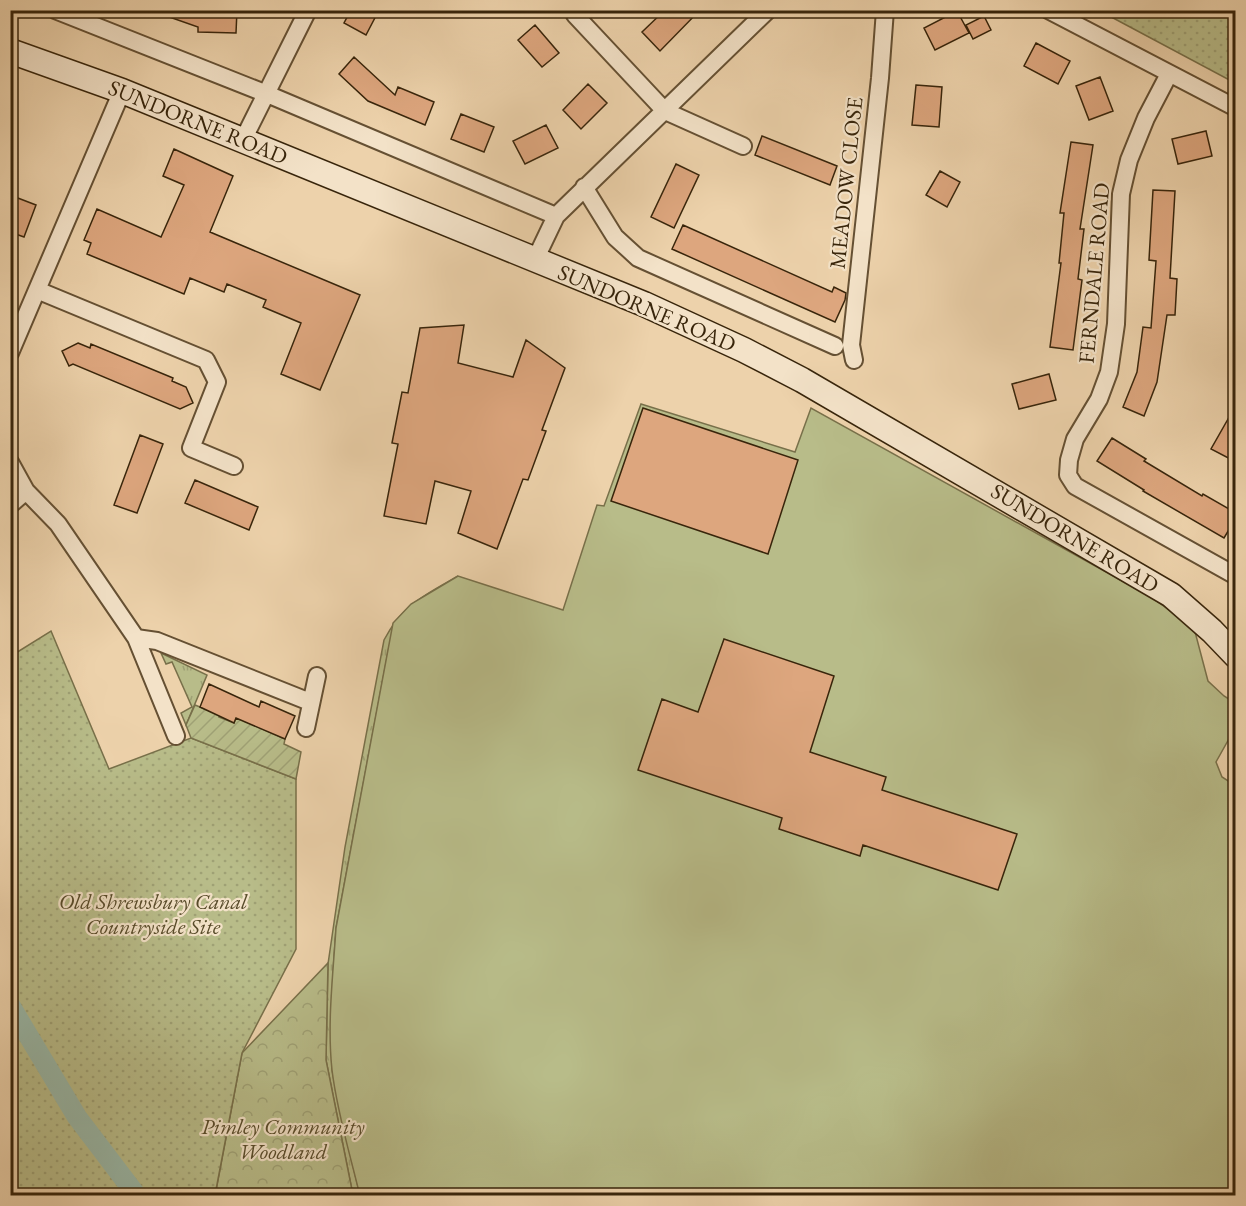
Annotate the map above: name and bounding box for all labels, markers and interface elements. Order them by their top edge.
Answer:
street label: SUNDORNE ROAD [104,73,292,171]
street label: MEADOW CLOSE [823,96,869,270]
street label: FERNDALE ROAD [1072,181,1116,365]
street label: SUNDORNE ROAD [554,257,740,359]
street label: SUNDORNE ROAD [986,476,1164,600]
park label: Old Shrewsbury Canal Countryside Site [59,887,248,941]
park label: Pimley Community Woodland [201,1112,365,1166]

